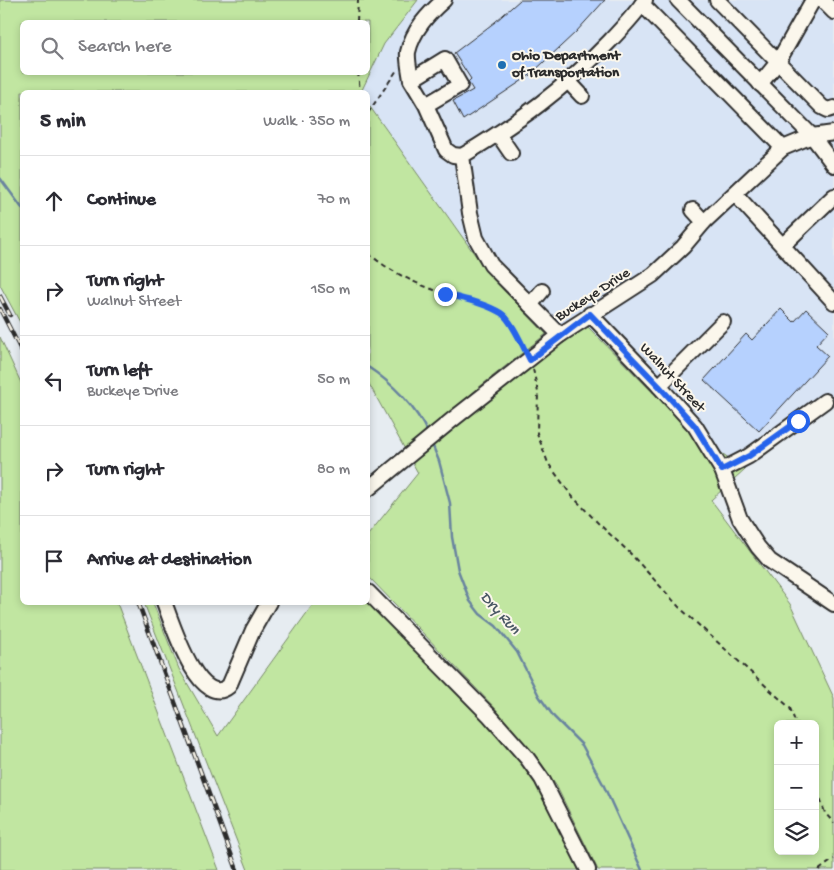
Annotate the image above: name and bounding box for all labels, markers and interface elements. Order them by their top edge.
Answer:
search box [20,20,370,75]
icon: search [38,34,66,62]
text: Search here [78,36,172,59]
place label: Ohio Department of Transportation [511,47,622,82]
marker: Ohio Department of Transportation [496,59,508,71]
text: 5 min [40,110,85,135]
text: Walk · 350 m [263,113,350,132]
icon: ahead [40,187,68,215]
text: Continue [87,189,156,212]
text: 70 m [317,191,350,210]
street label: Buckeye Drive [551,264,634,326]
text: Turn right [87,270,163,293]
icon: right [40,277,68,305]
text: 150 m [311,281,350,300]
route end [434,283,457,306]
text: Walnut Street [87,293,181,312]
street label: Walnut Street [635,340,710,418]
text: Turn left [87,360,151,383]
icon: left [40,367,68,395]
text: 50 m [317,371,350,390]
text: Buckeye Drive [87,383,178,402]
route start [787,410,810,433]
icon: right [40,457,68,485]
text: Turn right [87,459,163,482]
text: 80 m [317,461,350,480]
icon: arrive [40,547,68,575]
text: Arrive at destination [87,549,251,572]
water label: Dry Run [475,589,523,640]
map controls [774,720,819,855]
button: + [774,720,819,765]
button: − [774,765,819,810]
button: layers [774,810,819,855]

